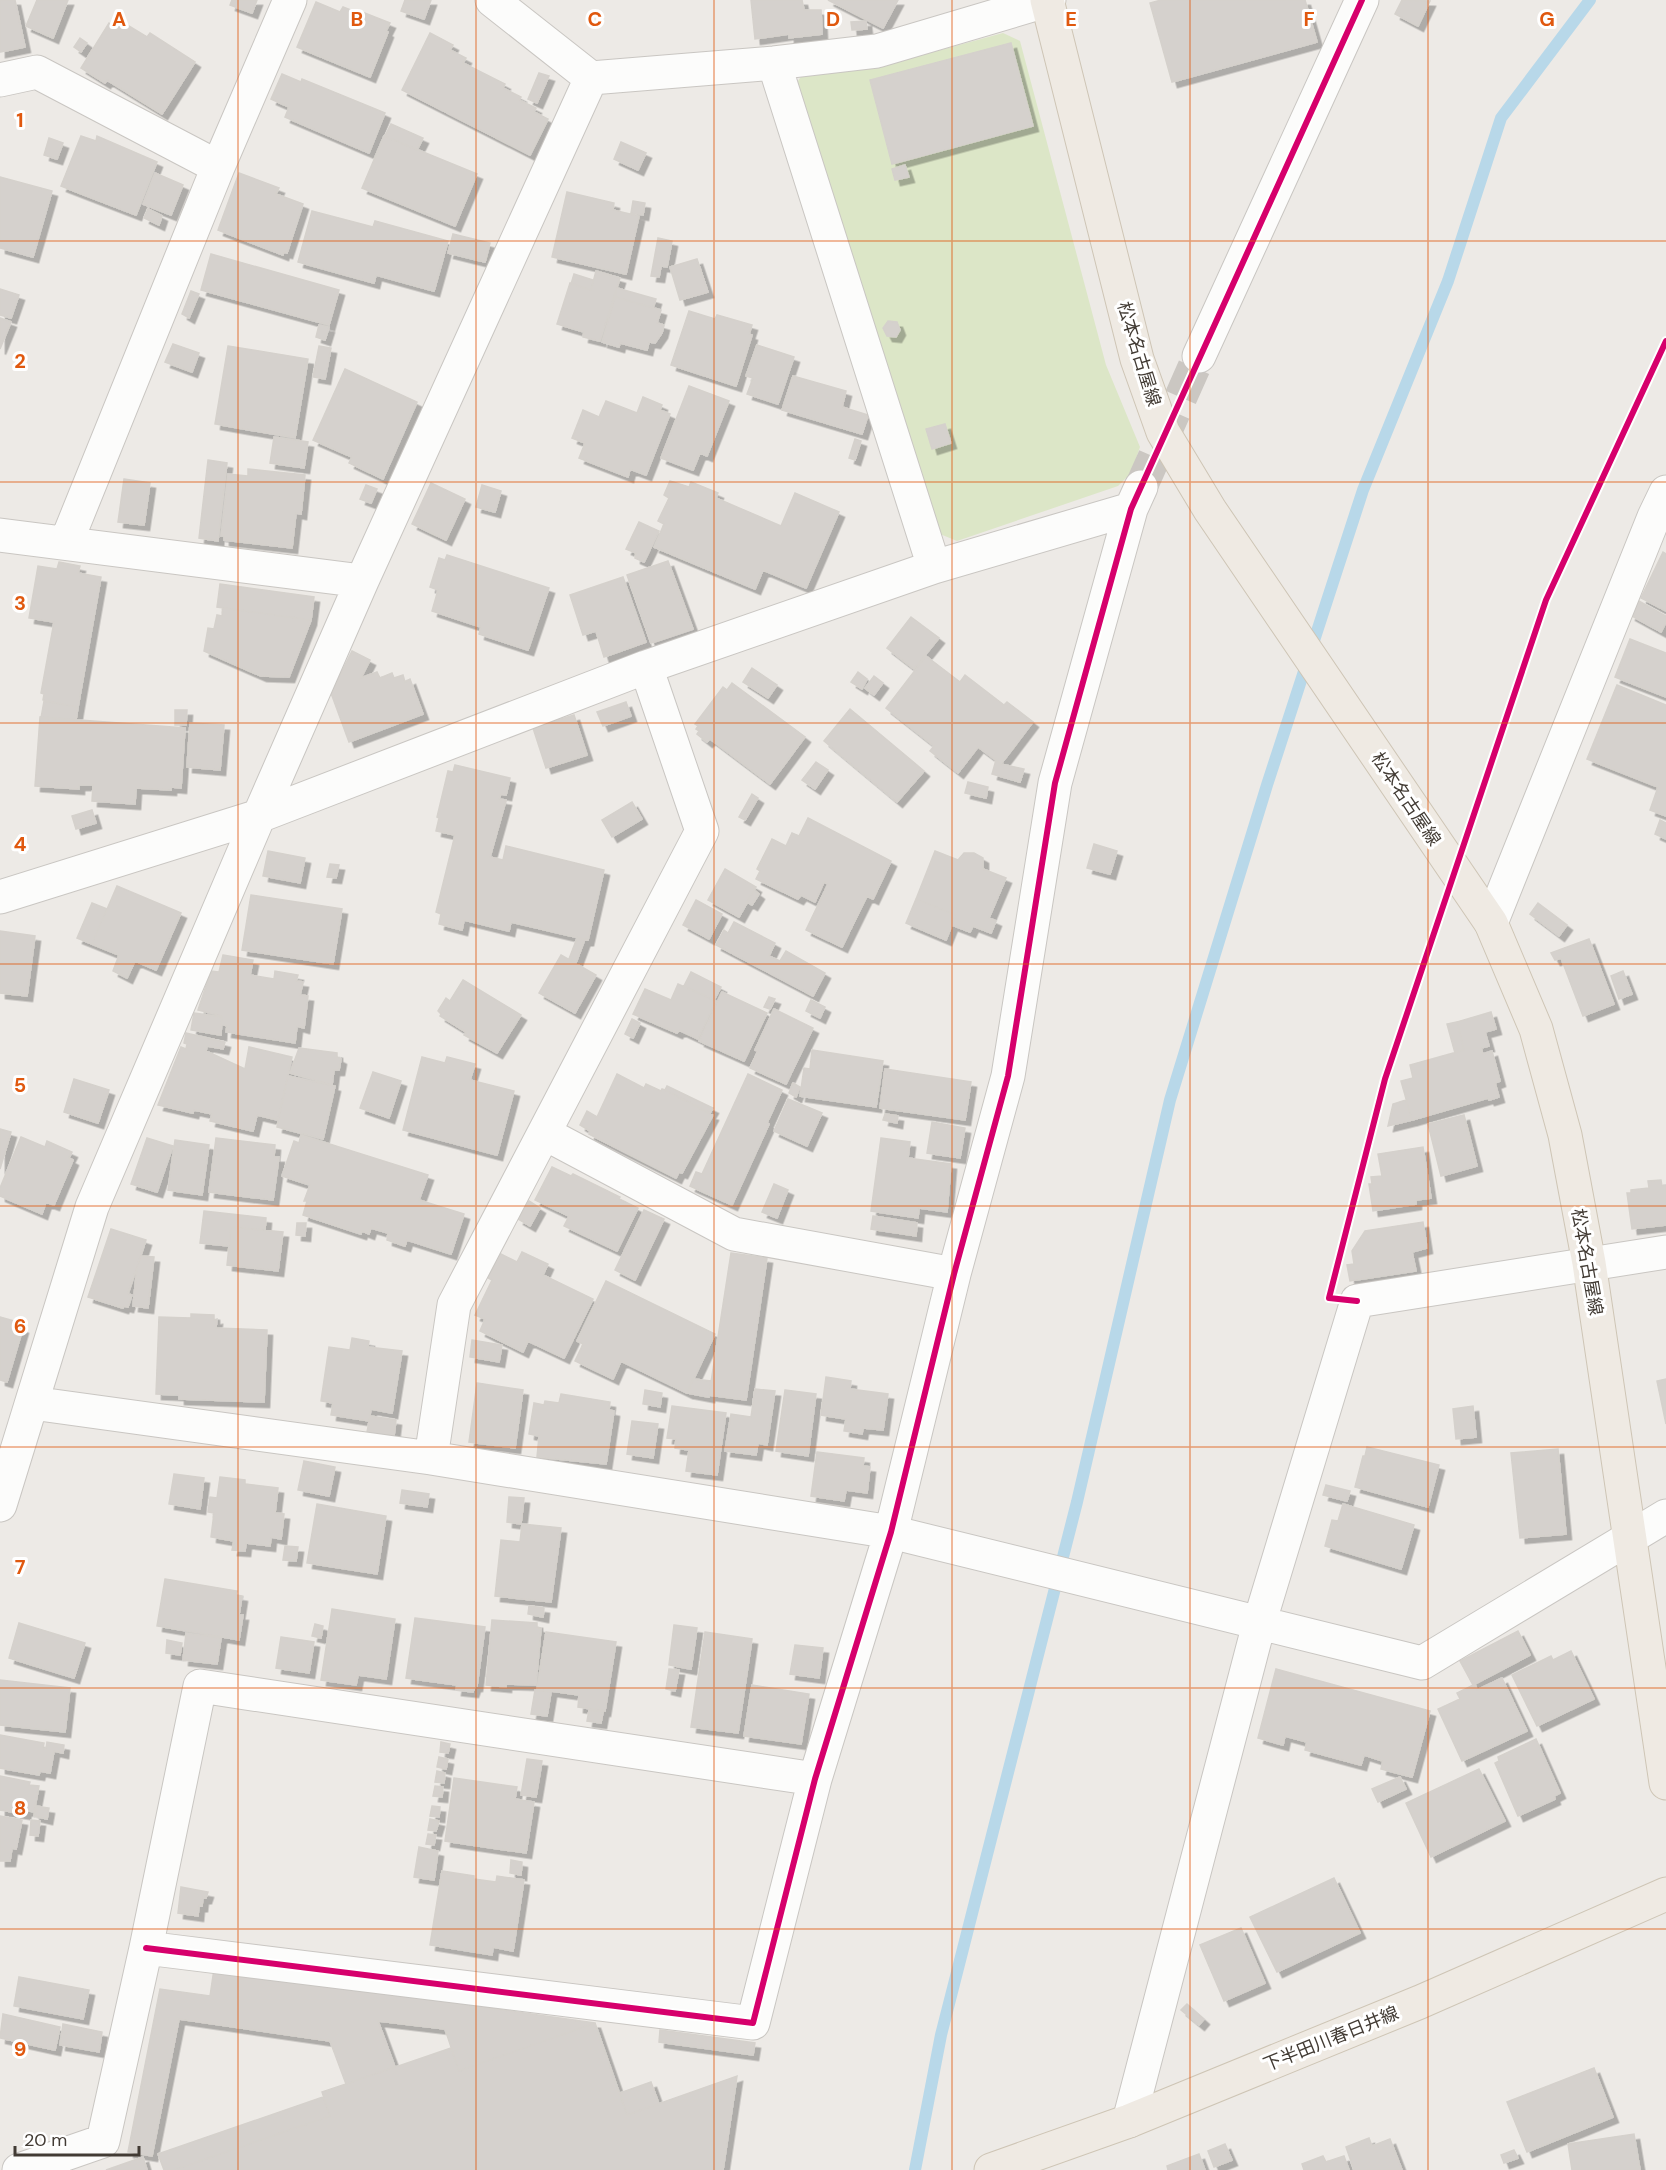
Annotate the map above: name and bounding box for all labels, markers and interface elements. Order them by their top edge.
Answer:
text: A [112,6,126,32]
text: B [351,6,363,32]
text: C [588,6,602,32]
text: D [826,6,840,32]
text: E [1065,6,1077,32]
text: F [1303,6,1315,32]
text: G [1539,6,1555,32]
text: 1 [16,107,24,133]
street label: 松本名古屋線 [1112,299,1166,409]
text: 2 [14,348,26,374]
text: 3 [14,590,26,616]
street label: 松本名古屋線 [1366,748,1446,850]
text: 4 [14,831,27,857]
text: 5 [14,1072,26,1098]
street label: 松本名古屋線 [1566,1207,1608,1317]
text: 6 [14,1313,26,1339]
text: 7 [15,1554,26,1580]
text: 8 [14,1795,26,1821]
street label: 下半田川春日井線 [1260,2001,1402,2077]
text: 9 [14,2036,26,2062]
scale bar [15,2119,140,2157]
text: 20 m [24,2128,67,2152]

